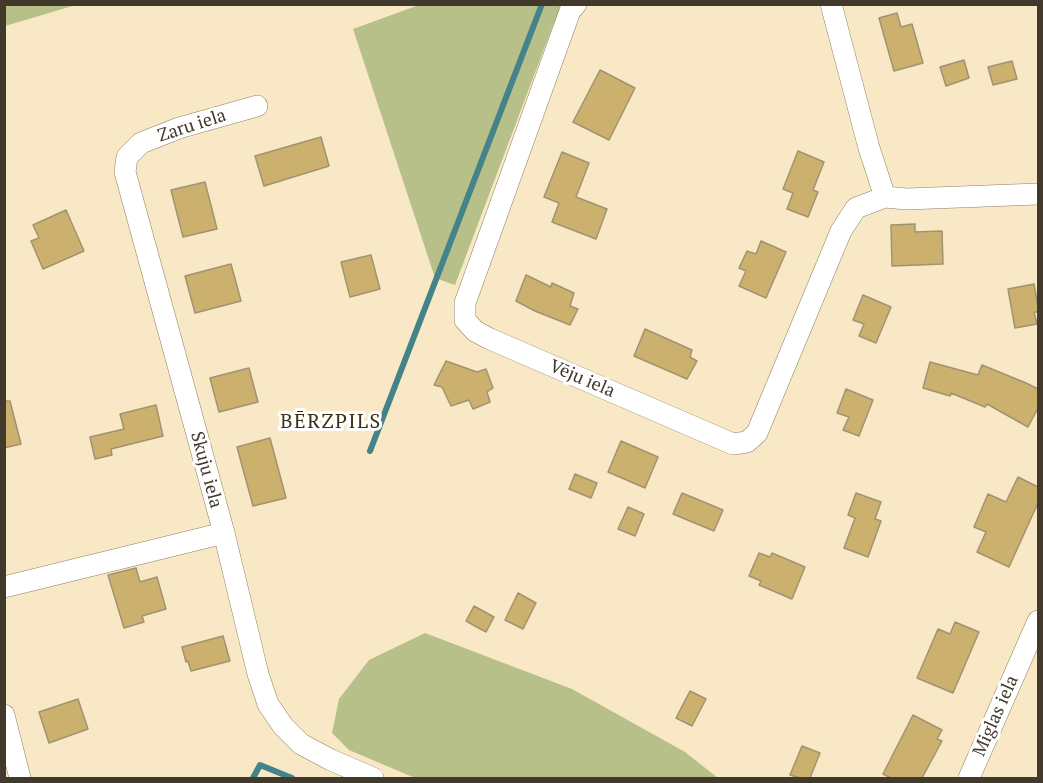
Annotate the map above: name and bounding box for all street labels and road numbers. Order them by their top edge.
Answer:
street label: Zaru iela [155,105,229,147]
street label: Vēju iela [546,356,618,402]
street label: Skuju iela [185,429,227,511]
street label: Miglas iela [969,672,1023,760]

